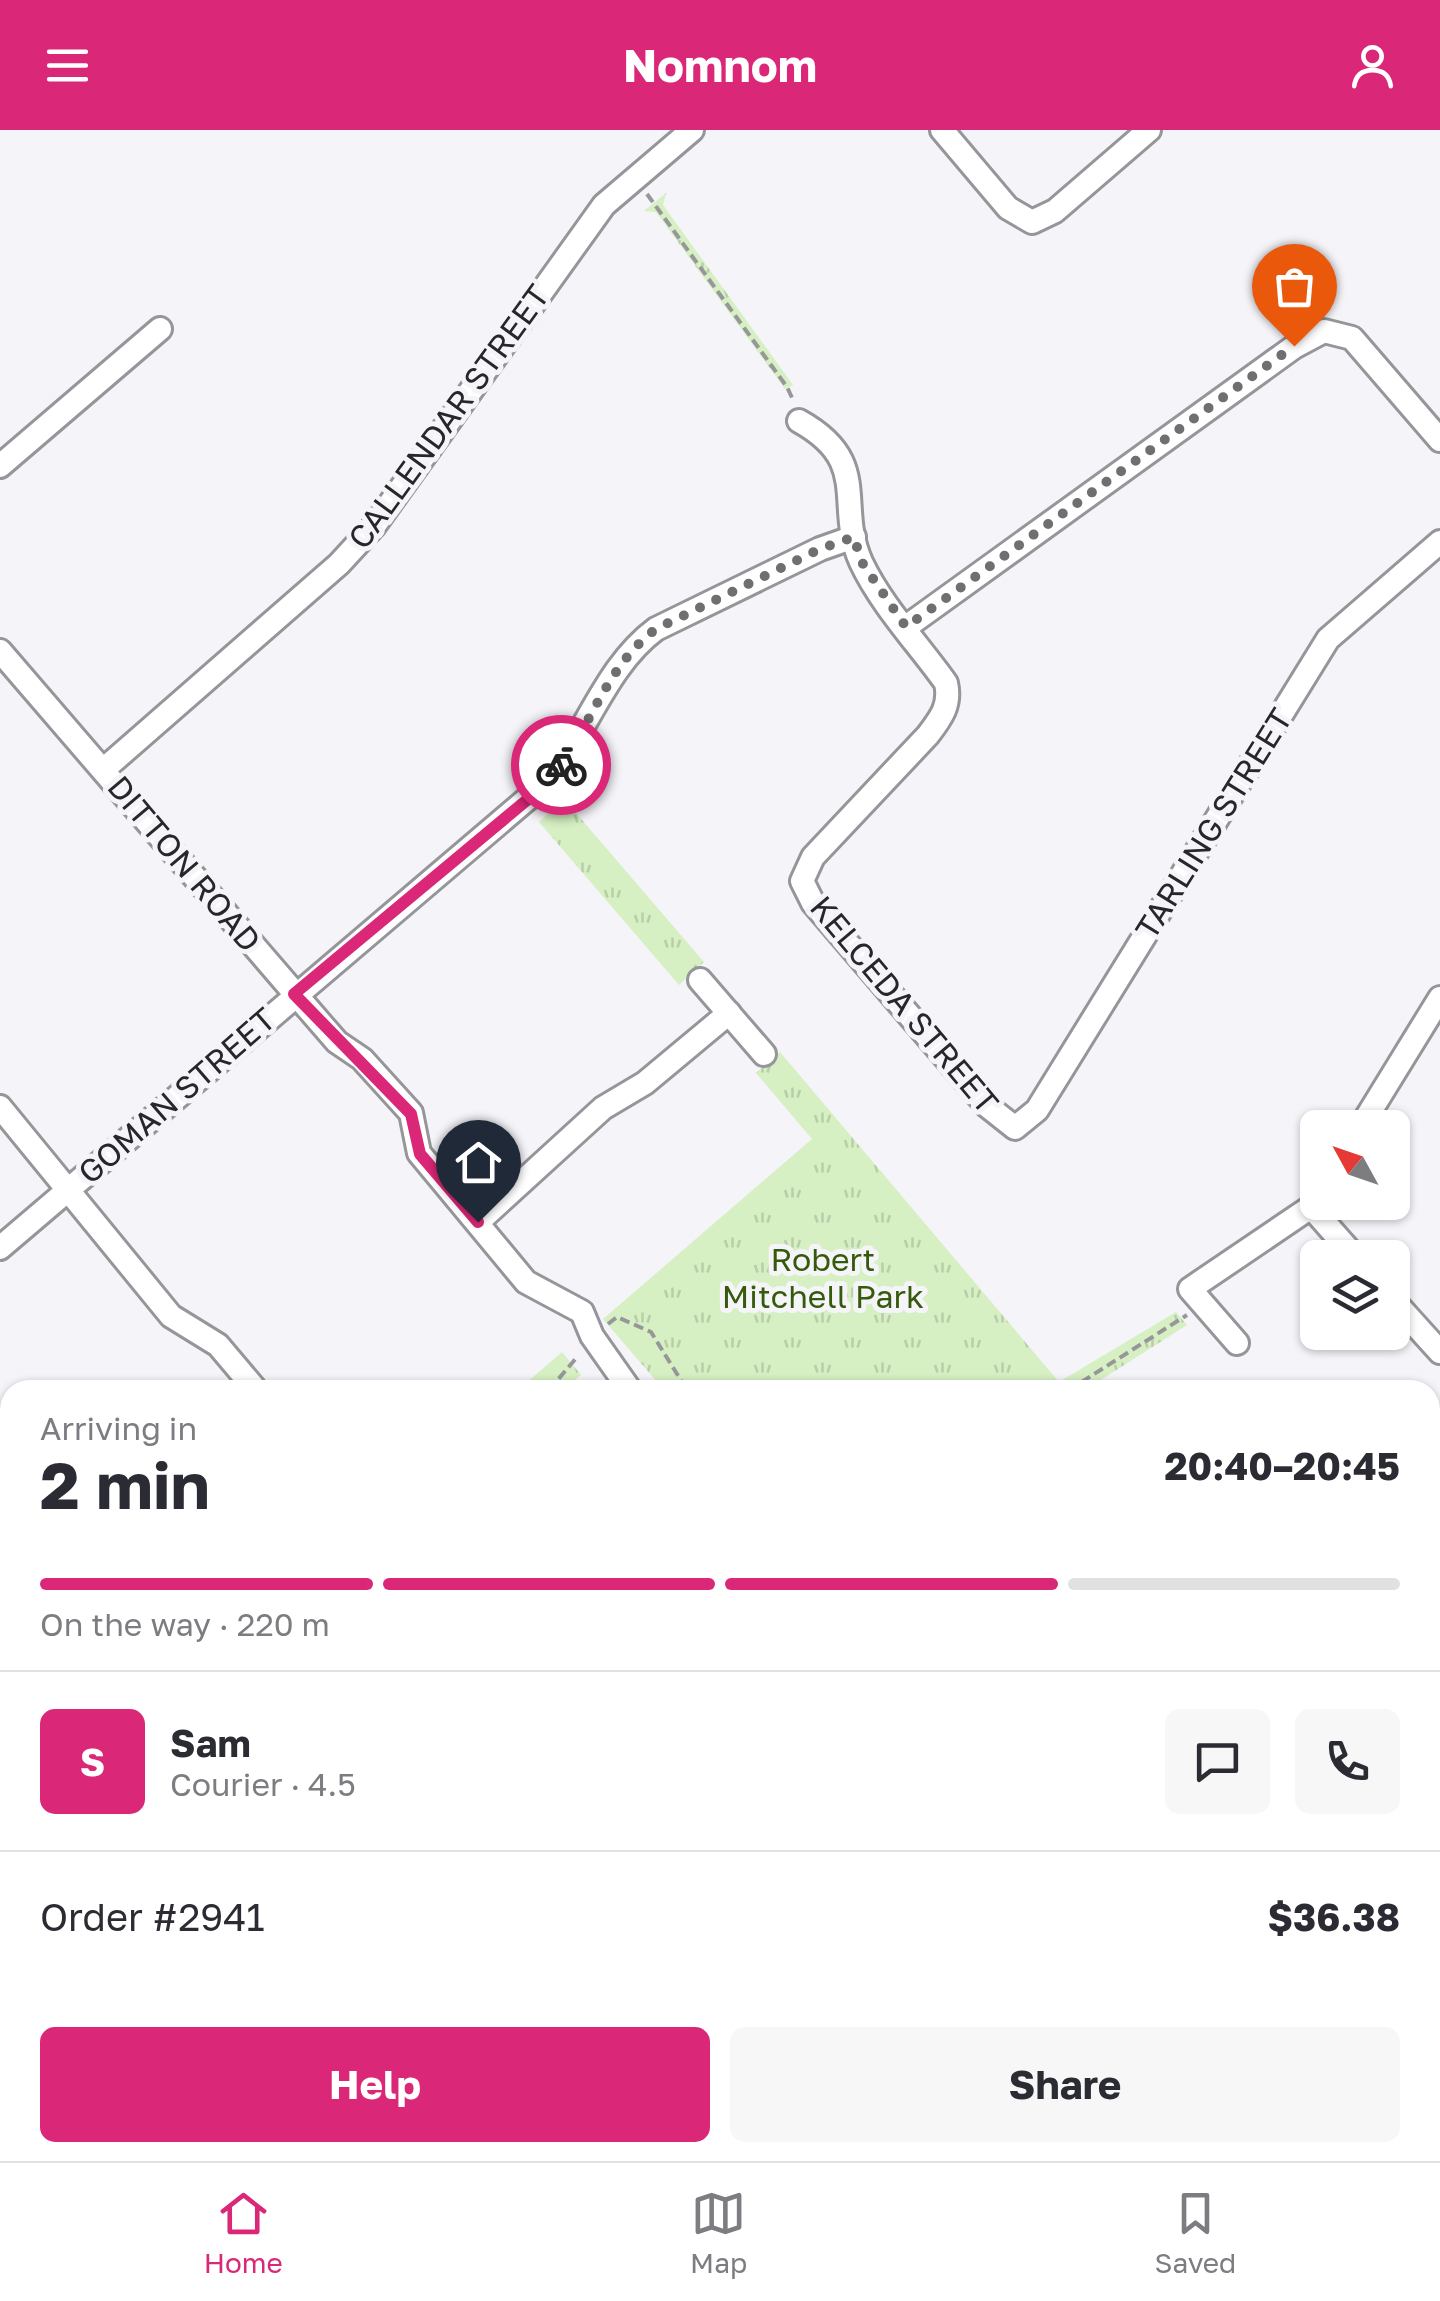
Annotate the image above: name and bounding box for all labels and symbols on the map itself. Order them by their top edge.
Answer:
pin [1252,244,1337,347]
street label: CALLENDAR STREET [340,277,557,556]
street label: TARLING STREET [1127,701,1299,946]
courier [511,715,611,815]
street label: DITTON ROAD [100,768,269,959]
street label: KELCEDA STREET [803,888,1007,1121]
street label: GOMAN STREET [70,999,283,1191]
north arrow [1300,1110,1410,1220]
pin [436,1120,521,1223]
park label: Robert Mitchell Park [722,1240,924,1315]

